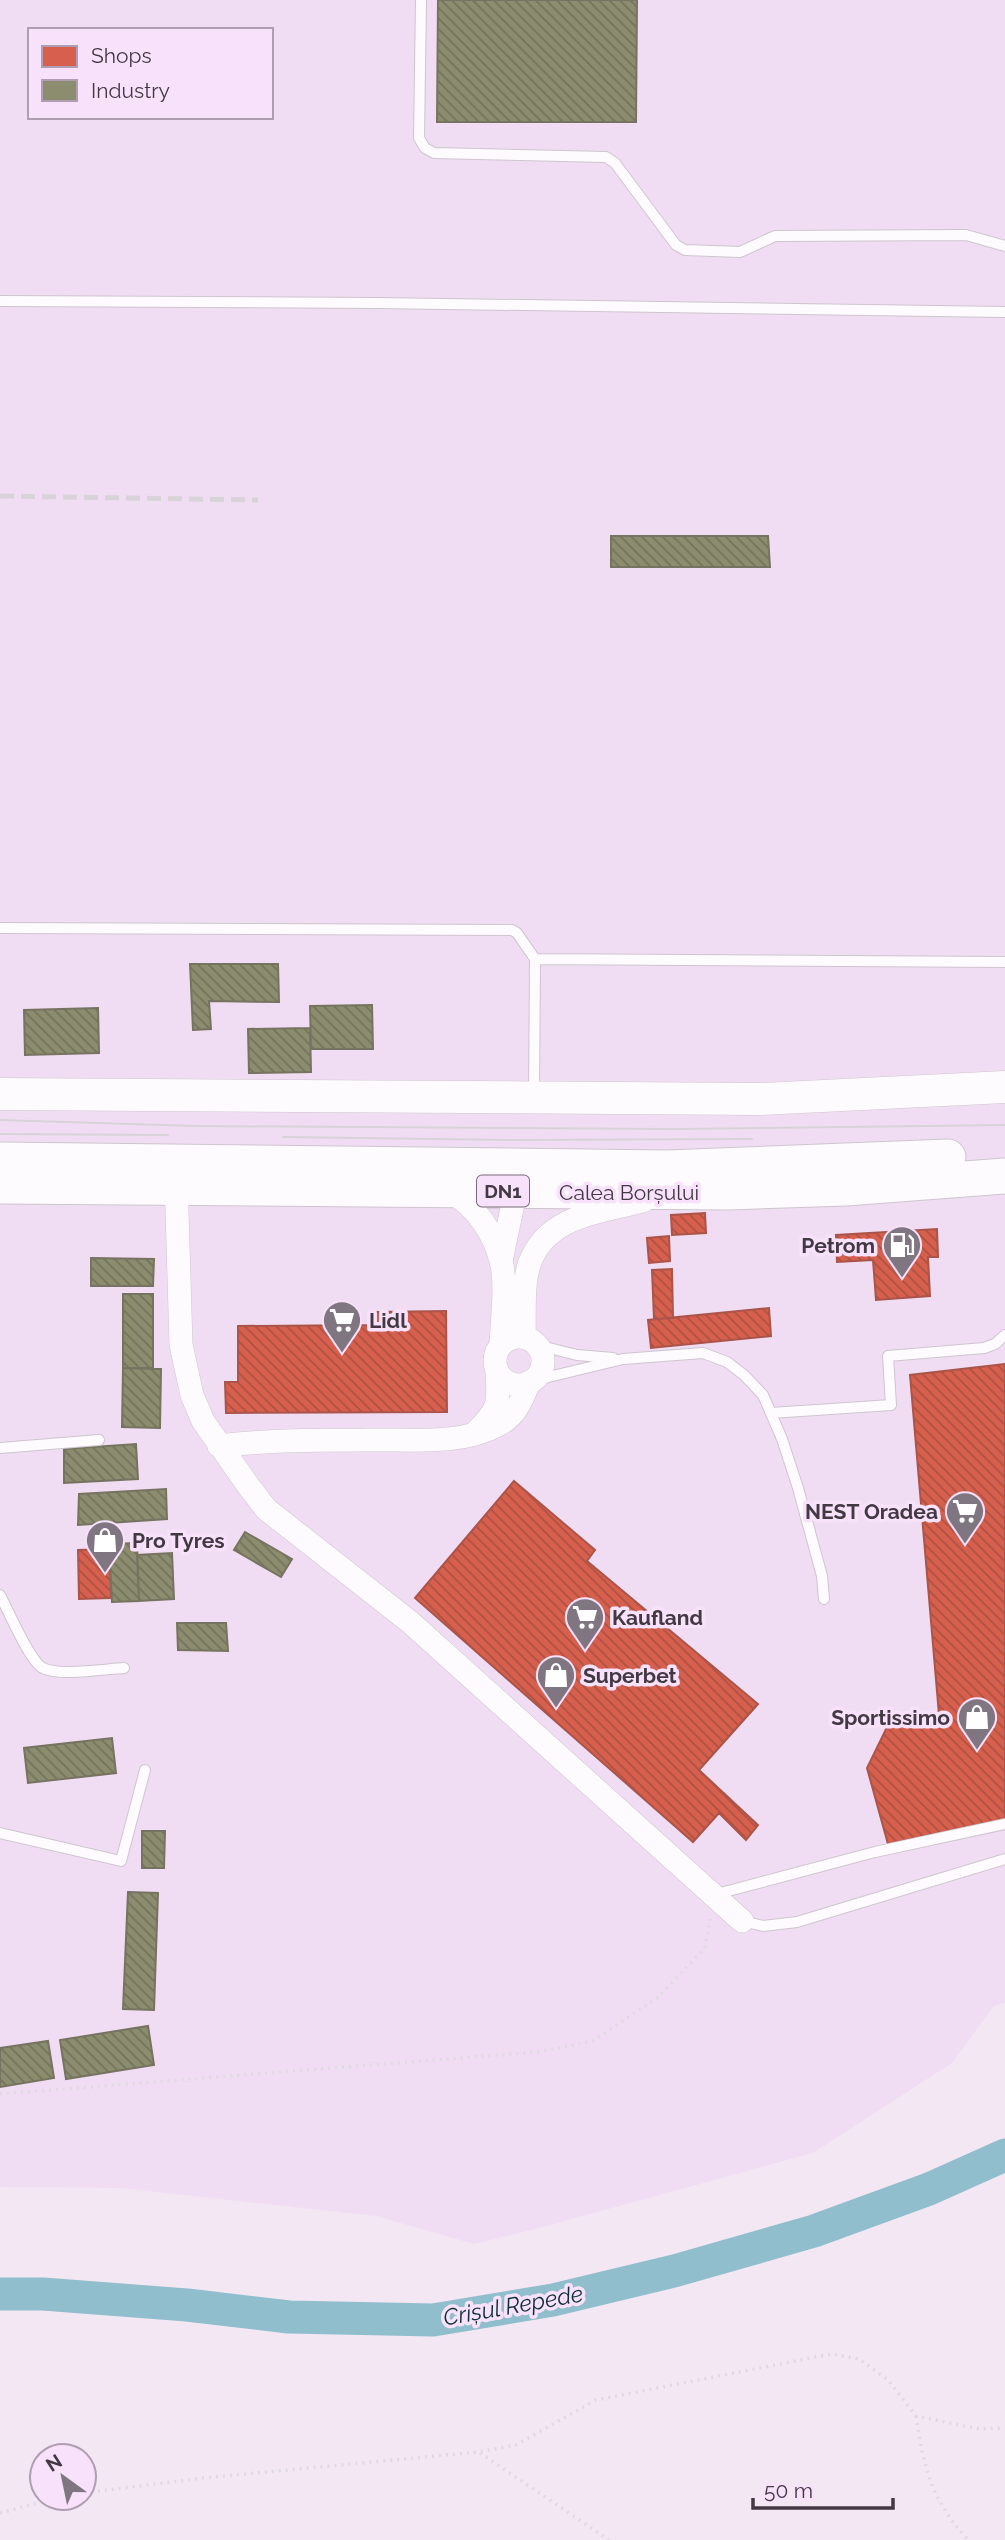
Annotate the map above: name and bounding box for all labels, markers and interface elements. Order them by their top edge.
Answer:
legend [28,28,273,119]
text: Shops [91,43,152,68]
text: Industry [91,78,170,103]
road number: DN1 [477,1176,529,1206]
street label: Calea Borșului [559,1180,699,1205]
fuel station icon: Petrom [881,1224,923,1279]
place label: Petrom [801,1233,875,1258]
supermarket icon: Lidl [321,1299,363,1354]
place label: Lidl [369,1308,407,1333]
supermarket icon: NEST Oradea [944,1490,986,1545]
place label: NEST Oradea [805,1499,938,1524]
shop icon: Pro Tyres [84,1519,126,1574]
place label: Pro Tyres [132,1528,225,1553]
supermarket icon: Kaufland [564,1596,606,1651]
place label: Kaufland [612,1605,703,1630]
shop icon: Superbet [535,1654,577,1709]
place label: Superbet [583,1663,677,1688]
shop icon: Sportissimo [956,1696,998,1751]
place label: Sportissimo [831,1705,950,1730]
water label: Crișul Repede [441,2279,585,2331]
north arrow [28,2442,98,2512]
text: N [42,2450,66,2476]
scale bar [753,2466,893,2510]
text: 50 m [764,2478,813,2503]

